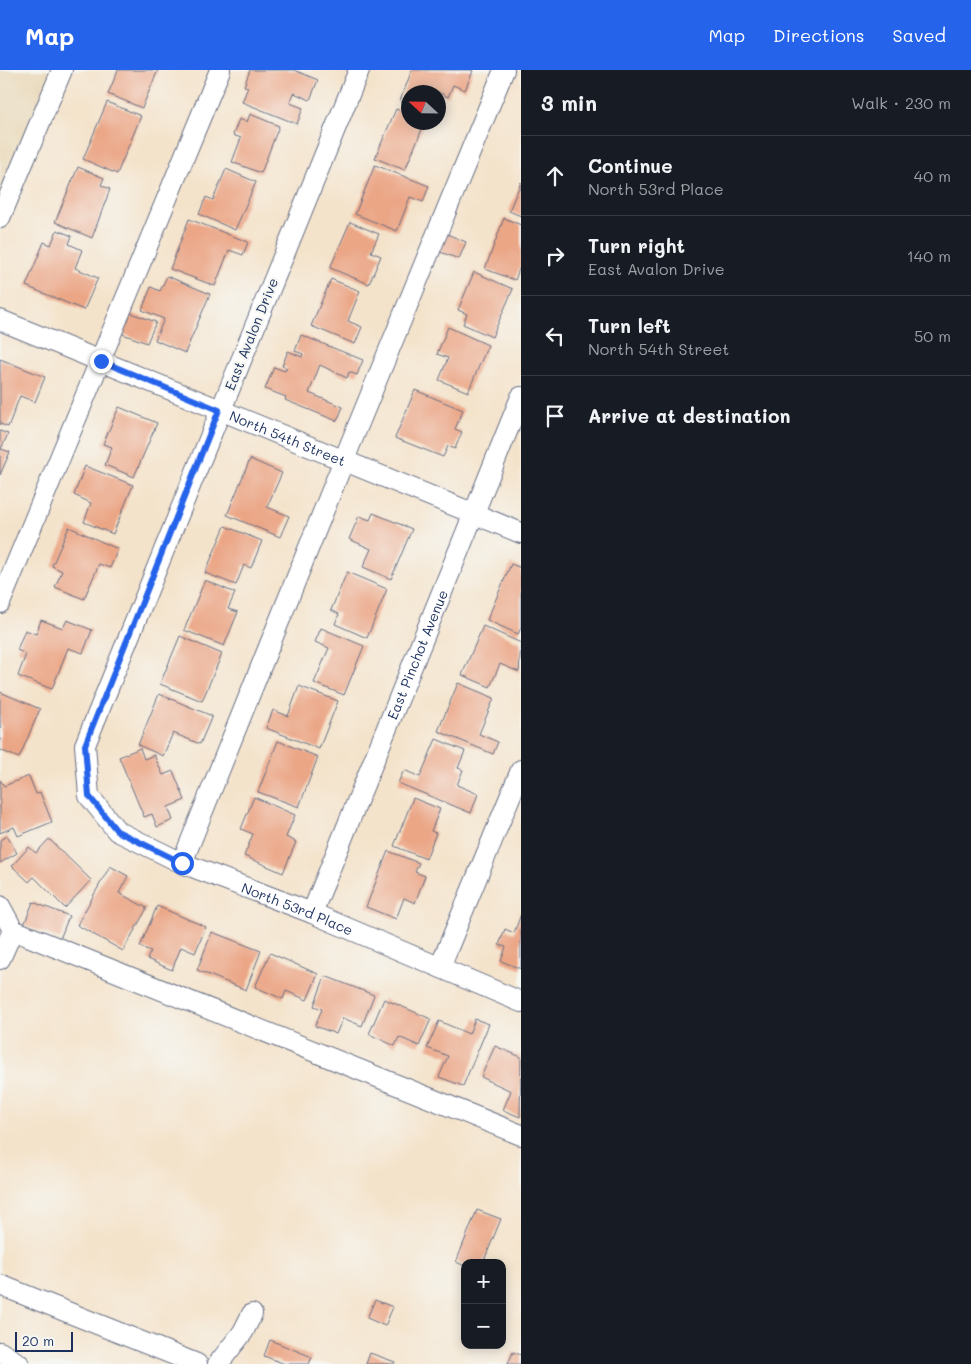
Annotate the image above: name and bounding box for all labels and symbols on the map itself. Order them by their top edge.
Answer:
north arrow [401,85,446,130]
street label: East Avalon Drive [220,275,282,393]
route end [90,350,113,373]
street label: North 54th Street [227,405,349,470]
street label: East Pinchot Avenue [382,587,452,722]
route start [171,852,194,875]
street label: North 53rd Place [239,877,356,939]
scale bar [15,1329,72,1352]

